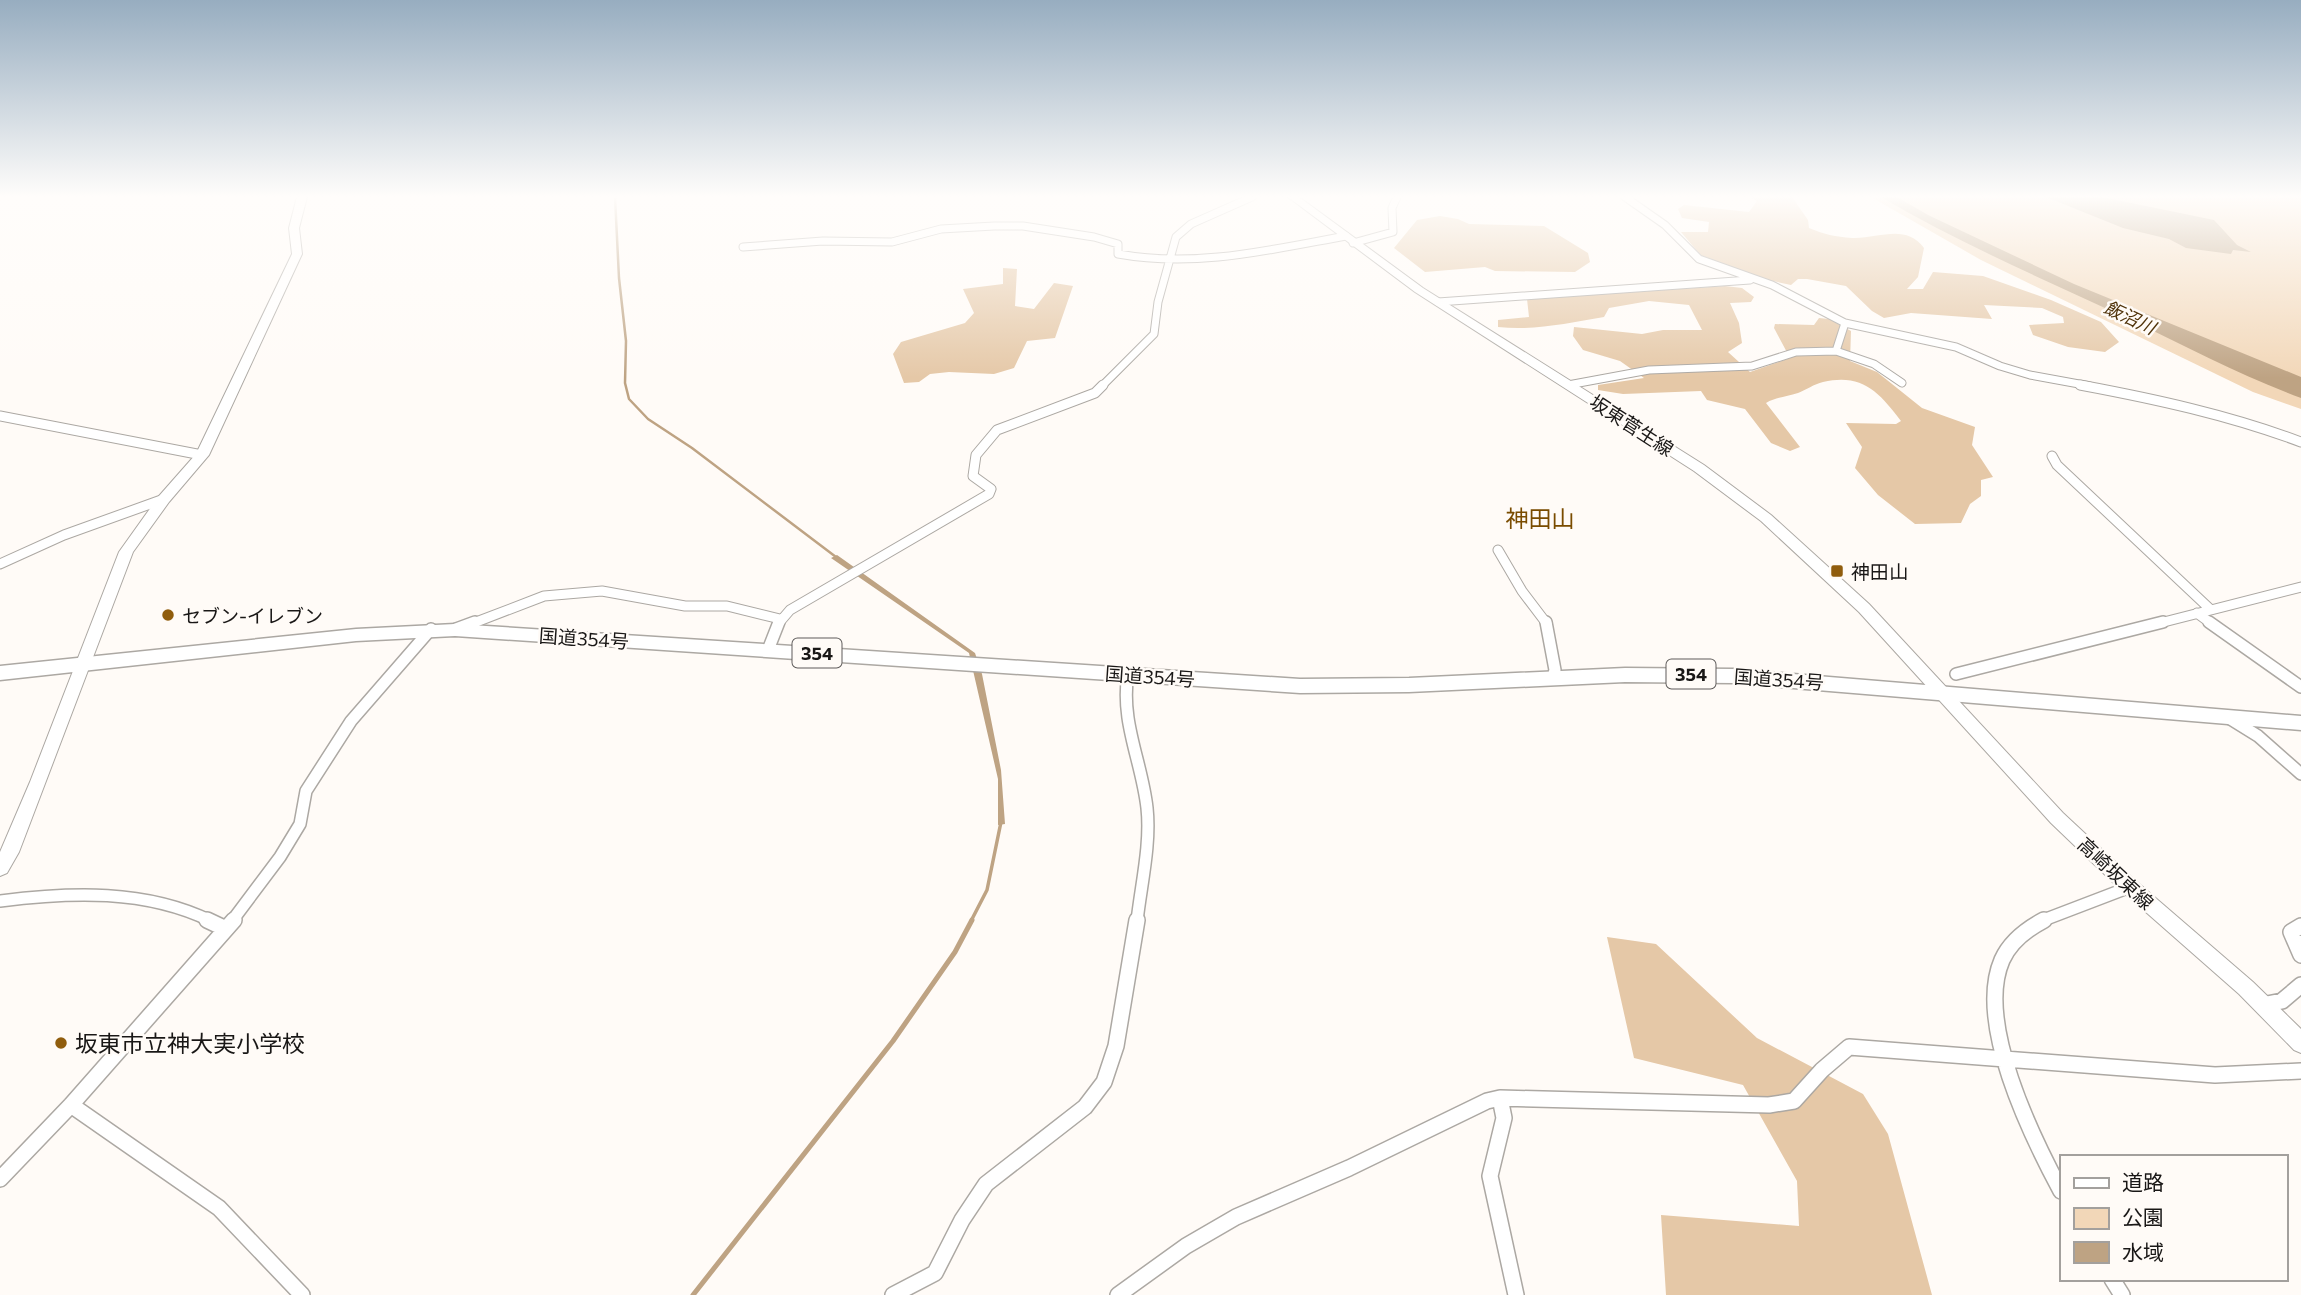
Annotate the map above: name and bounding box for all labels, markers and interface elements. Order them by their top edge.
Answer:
water label: 飯沼川 [2101,296,2161,339]
street label: 坂東菅生線 [1586,389,1678,461]
district label: 神田山 [1506,504,1575,532]
place label: 神田山 [1851,560,1908,583]
marker: 神田山 [1829,563,1845,579]
place label: セブン-イレブン [182,604,323,627]
marker: セブン-イレブン [160,607,176,623]
street label: 国道354号 [538,623,630,653]
road number: 354 [792,638,842,668]
road number: 354 [1666,660,1716,688]
street label: 国道354号 [1104,661,1196,691]
street label: 国道354号 [1733,664,1825,694]
street label: 高崎坂東線 [2073,832,2159,914]
place label: 坂東市立神大実小学校 [75,1029,305,1057]
marker: 坂東市立神大実小学校 [53,1035,69,1051]
legend [2060,1155,2287,1281]
text: 道路 [2122,1169,2164,1194]
text: 公園 [2122,1204,2164,1229]
text: 水域 [2122,1239,2164,1264]

